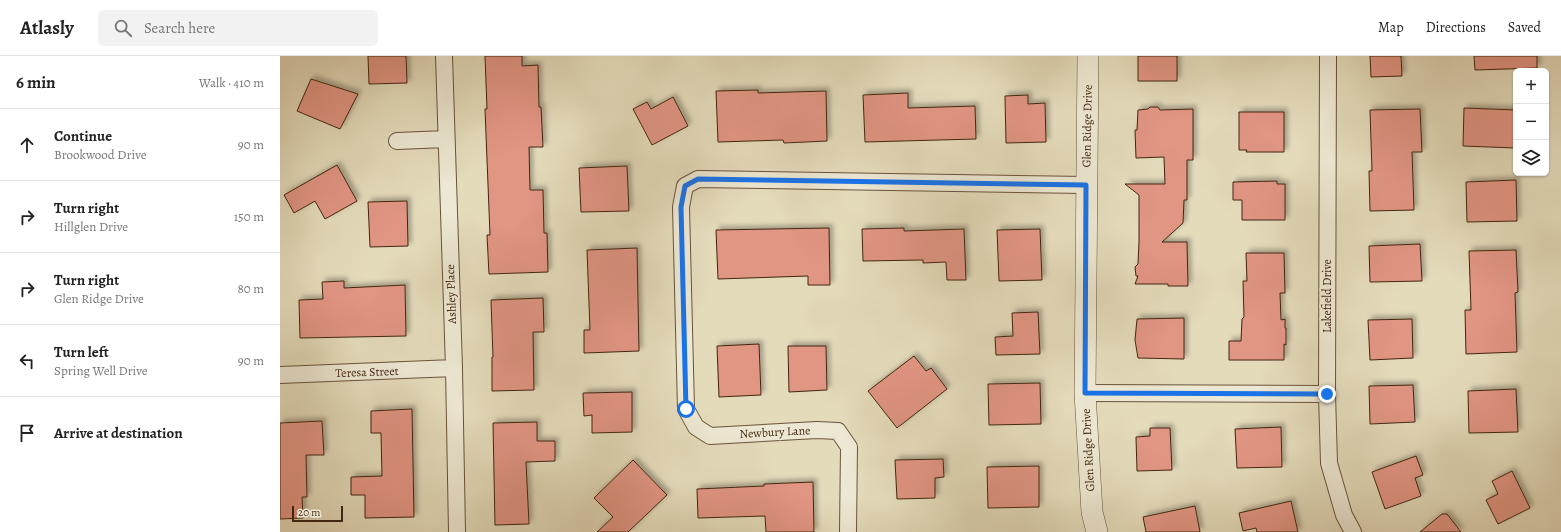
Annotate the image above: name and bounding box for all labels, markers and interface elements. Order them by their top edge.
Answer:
search box [98,10,378,46]
text: Atlasly [20,15,74,41]
icon: search [112,17,134,39]
text: Search here [144,18,215,38]
text: Map [1378,18,1404,37]
text: Directions [1426,18,1486,37]
text: Saved [1508,18,1541,37]
map controls [1513,68,1549,176]
button: + [1513,68,1549,104]
text: 6 min [16,71,56,94]
text: Walk · 410 m [199,74,264,91]
street label: Glen Ridge Drive [1078,84,1096,168]
button: − [1513,104,1549,140]
text: Continue [54,126,112,146]
icon: ahead [16,134,38,156]
text: 90 m [238,136,264,153]
button: layers [1513,140,1549,176]
text: Brookwood Drive [54,146,147,163]
text: Turn right [54,198,119,218]
icon: right [16,206,38,228]
text: 150 m [234,208,264,225]
text: Hillglen Drive [54,218,128,235]
street label: Lakefield Drive [1319,259,1335,333]
street label: Ashley Place [442,264,460,325]
text: Turn right [54,270,119,290]
icon: right [16,278,38,300]
text: 80 m [237,280,264,297]
text: Glen Ridge Drive [54,290,144,307]
text: Turn left [54,342,109,362]
icon: left [16,350,38,372]
text: 90 m [238,352,264,369]
text: Spring Well Drive [54,362,148,379]
street label: Teresa Street [335,363,399,381]
route end [1318,385,1336,403]
route start [677,400,695,418]
street label: Glen Ridge Drive [1078,408,1098,492]
icon: arrive [16,422,38,444]
street label: Newbury Lane [739,422,811,442]
text: Arrive at destination [54,423,183,443]
scale bar [292,504,343,523]
text: 20 m [298,505,320,520]

